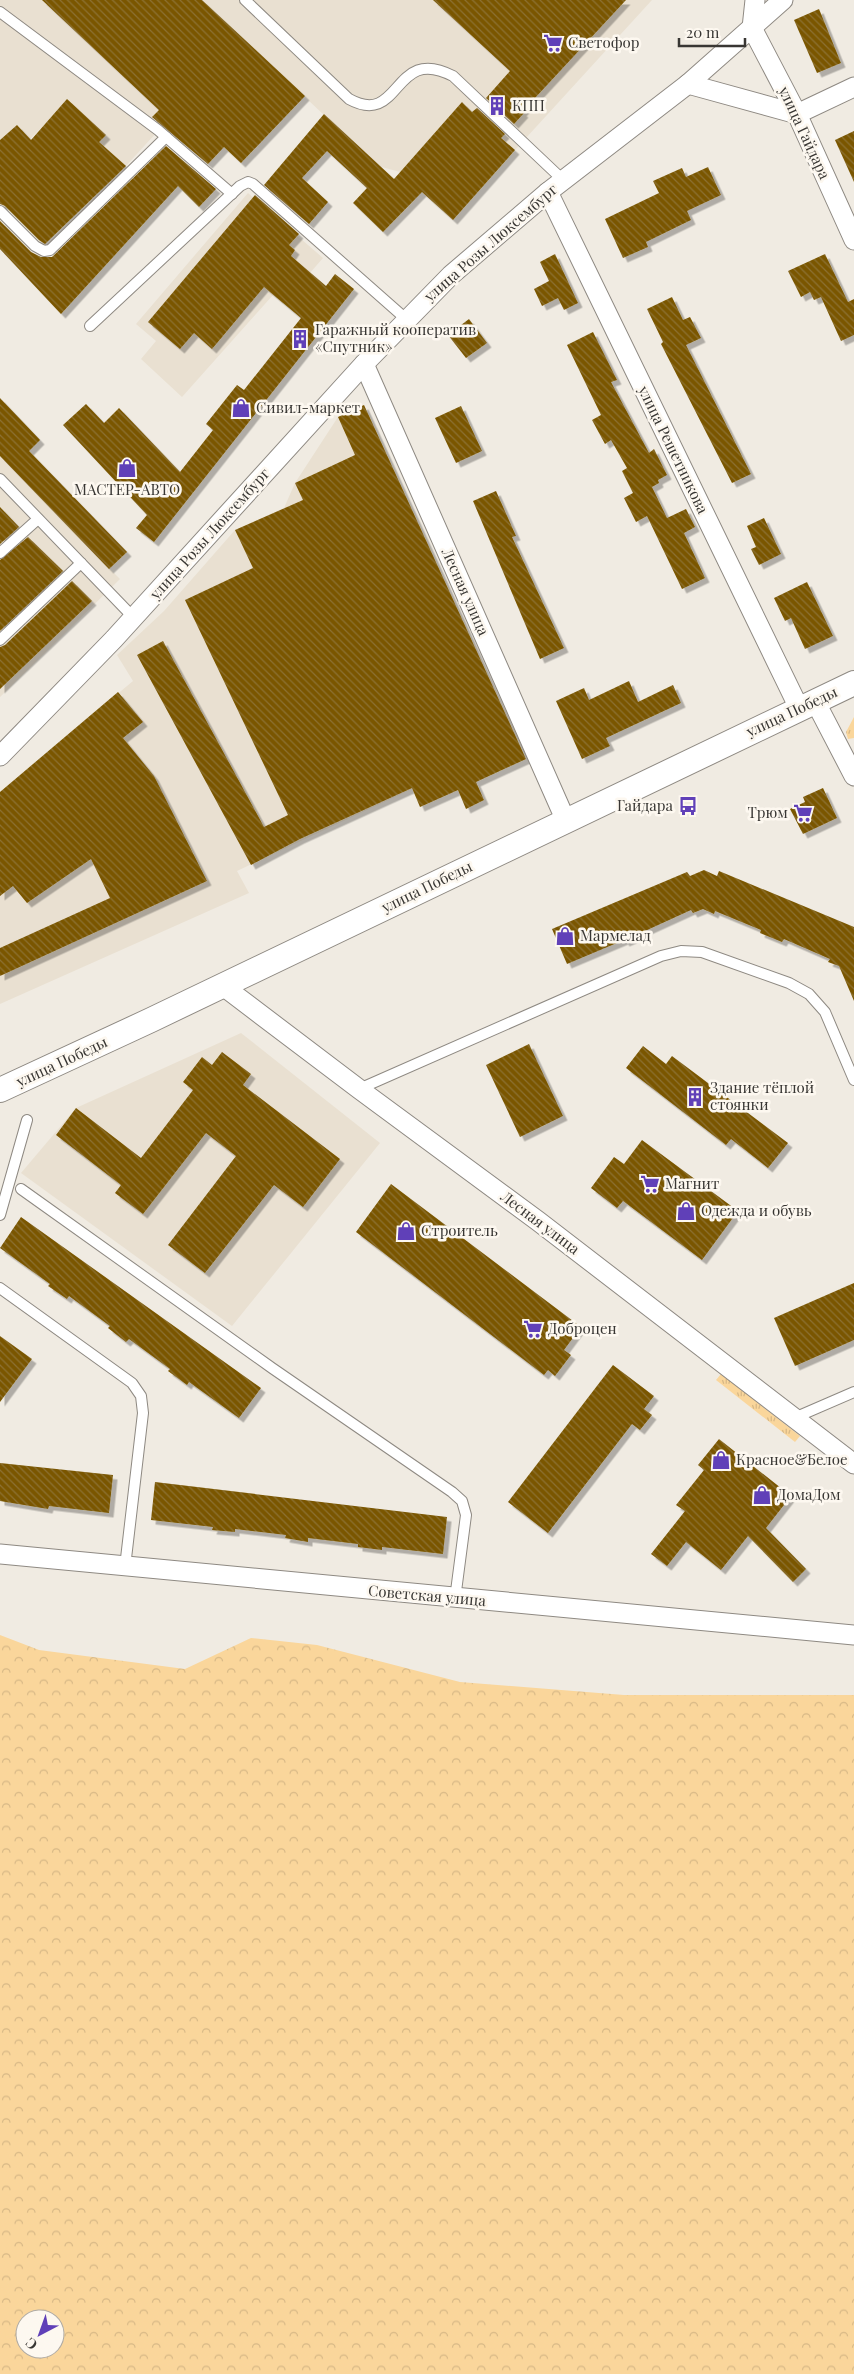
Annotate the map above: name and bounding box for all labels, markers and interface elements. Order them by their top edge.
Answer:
scale bar [679,15,745,47]
text: 20 m [686,22,720,42]
supermarket icon: Светофор [542,32,564,54]
place label: Светофор [568,32,640,52]
street label: улица Гайдара [774,82,835,183]
building icon: КПП [486,95,508,117]
place label: КПП [512,95,545,115]
street label: улица Розы Люксембург [419,179,561,306]
place label: Гаражный кооператив «Спутник» [315,319,476,356]
building icon: Гаражный кооператив «Спутник» [289,328,311,350]
street label: улица Решетникова [634,381,714,517]
shop icon: Сивил-маркет [230,397,252,419]
place label: Сивил-маркет [256,397,360,417]
shop icon: МАСТЕР-АВТО [116,457,138,479]
street label: улица Розы Люксембург [144,463,274,604]
place label: МАСТЕР-АВТО [74,479,180,499]
street label: Лесная улица [437,544,494,639]
street label: улица Победы [742,681,840,741]
place label: Гайдара [617,795,674,815]
bus stop icon: Гайдара [677,795,699,817]
place label: Трюм [748,802,788,822]
supermarket icon: Трюм [792,802,814,824]
street label: улица Победы [377,856,475,917]
shop icon: Мармелад [554,925,576,947]
place label: Мармелад [580,925,651,945]
street label: улица Победы [12,1031,110,1091]
place label: Здание тёплой стоянки [710,1077,814,1114]
building icon: Здание тёплой стоянки [684,1086,706,1108]
supermarket icon: Магнит [639,1173,661,1195]
place label: Магнит [665,1173,719,1193]
street label: Лесная улица [496,1185,585,1259]
shop icon: Одежда и обувь [675,1200,697,1222]
place label: Одежда и обувь [701,1200,812,1220]
shop icon: Строитель [395,1220,417,1242]
place label: Строитель [421,1220,498,1240]
supermarket icon: Доброцен [522,1318,544,1340]
place label: Доброцен [548,1318,617,1338]
shop icon: Красное&Белое [710,1449,732,1471]
place label: Красное&Белое [736,1449,847,1469]
shop icon: ДомаДом [751,1484,773,1506]
place label: ДомаДом [777,1484,841,1504]
street label: Советская улица [367,1580,487,1610]
north arrow [15,2309,65,2359]
text: С [21,2334,41,2355]

